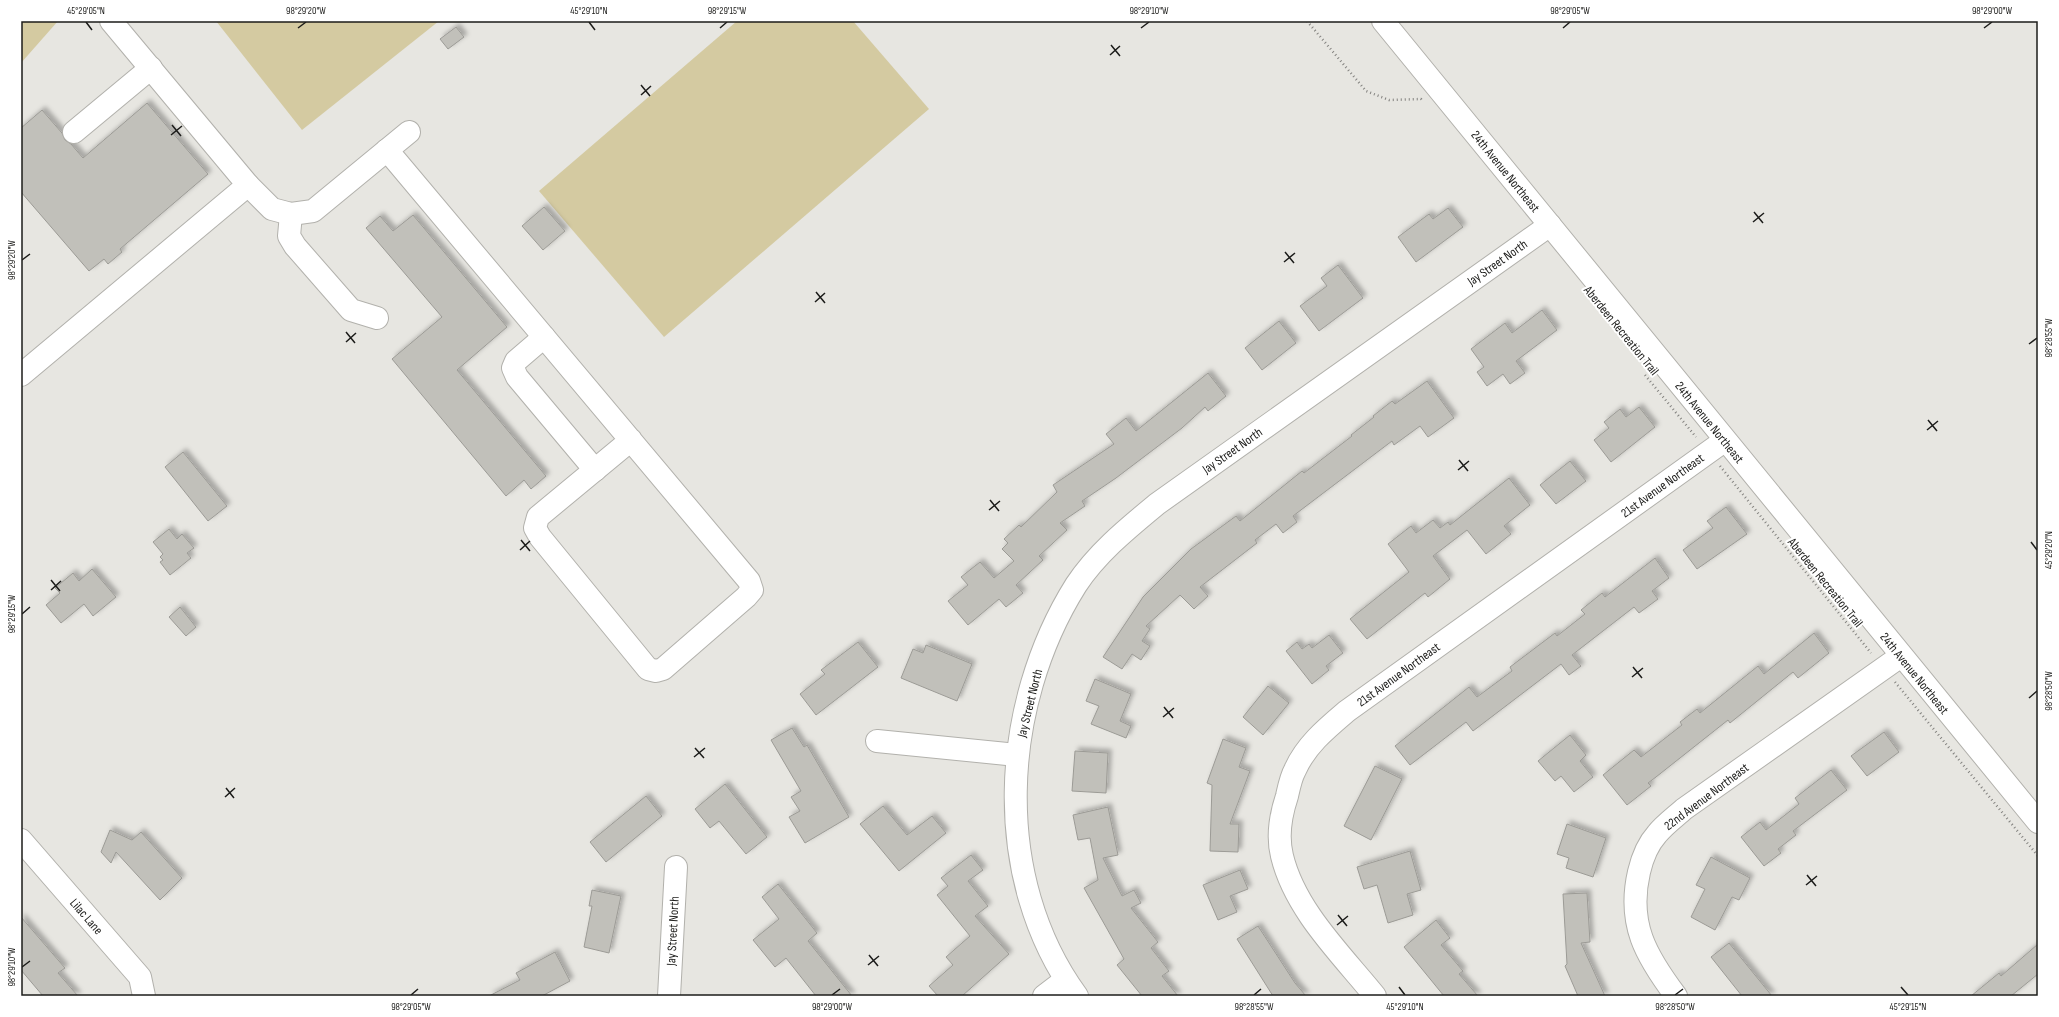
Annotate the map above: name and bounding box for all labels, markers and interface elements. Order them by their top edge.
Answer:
text: 45°29'05"N [67,5,105,17]
text: 98°29'20"W [286,5,326,17]
text: 45°29'10"N [570,5,608,17]
text: 98°29'15"W [708,5,747,17]
text: 98°29'10"W [1129,5,1169,17]
text: 98°29'05"W [1550,5,1590,17]
text: 98°29'00"W [1972,5,2013,17]
street label: 24th Avenue Northeast [1467,128,1543,216]
street label: Jay Street North [1464,236,1531,290]
text: 98°29'20"W [6,240,18,280]
street label: Aberdeen Recreation Trail [1580,282,1662,379]
text: 98°28'55"W [2043,318,2055,358]
street label: 24th Avenue Northeast [1671,379,1747,467]
street label: Jay Street North [1199,424,1266,478]
street label: 21st Avenue Northeast [1618,450,1707,521]
text: 45°29'20"N [2043,531,2055,569]
street label: Aberdeen Recreation Trail [1784,534,1866,631]
text: 98°29'15"W [6,594,18,633]
street label: 24th Avenue Northeast [1876,630,1952,718]
street label: 21st Avenue Northeast [1354,639,1443,710]
street label: Jay Street North [1014,668,1046,740]
text: 98°28'50"W [2043,671,2055,711]
street label: 22nd Avenue Northeast [1661,760,1752,834]
street label: Lilac Lane [66,895,106,938]
street label: Jay Street North [663,896,683,967]
text: 98°29'10"W [6,947,18,987]
text: 98°29'05"W [391,1001,431,1013]
text: 98°29'00"W [812,1001,853,1013]
text: 98°28'55"W [1234,1001,1274,1013]
text: 45°29'10"N [1386,1001,1424,1013]
text: 98°28'50"W [1655,1001,1695,1013]
text: 45°29'15"N [1890,1001,1926,1013]

